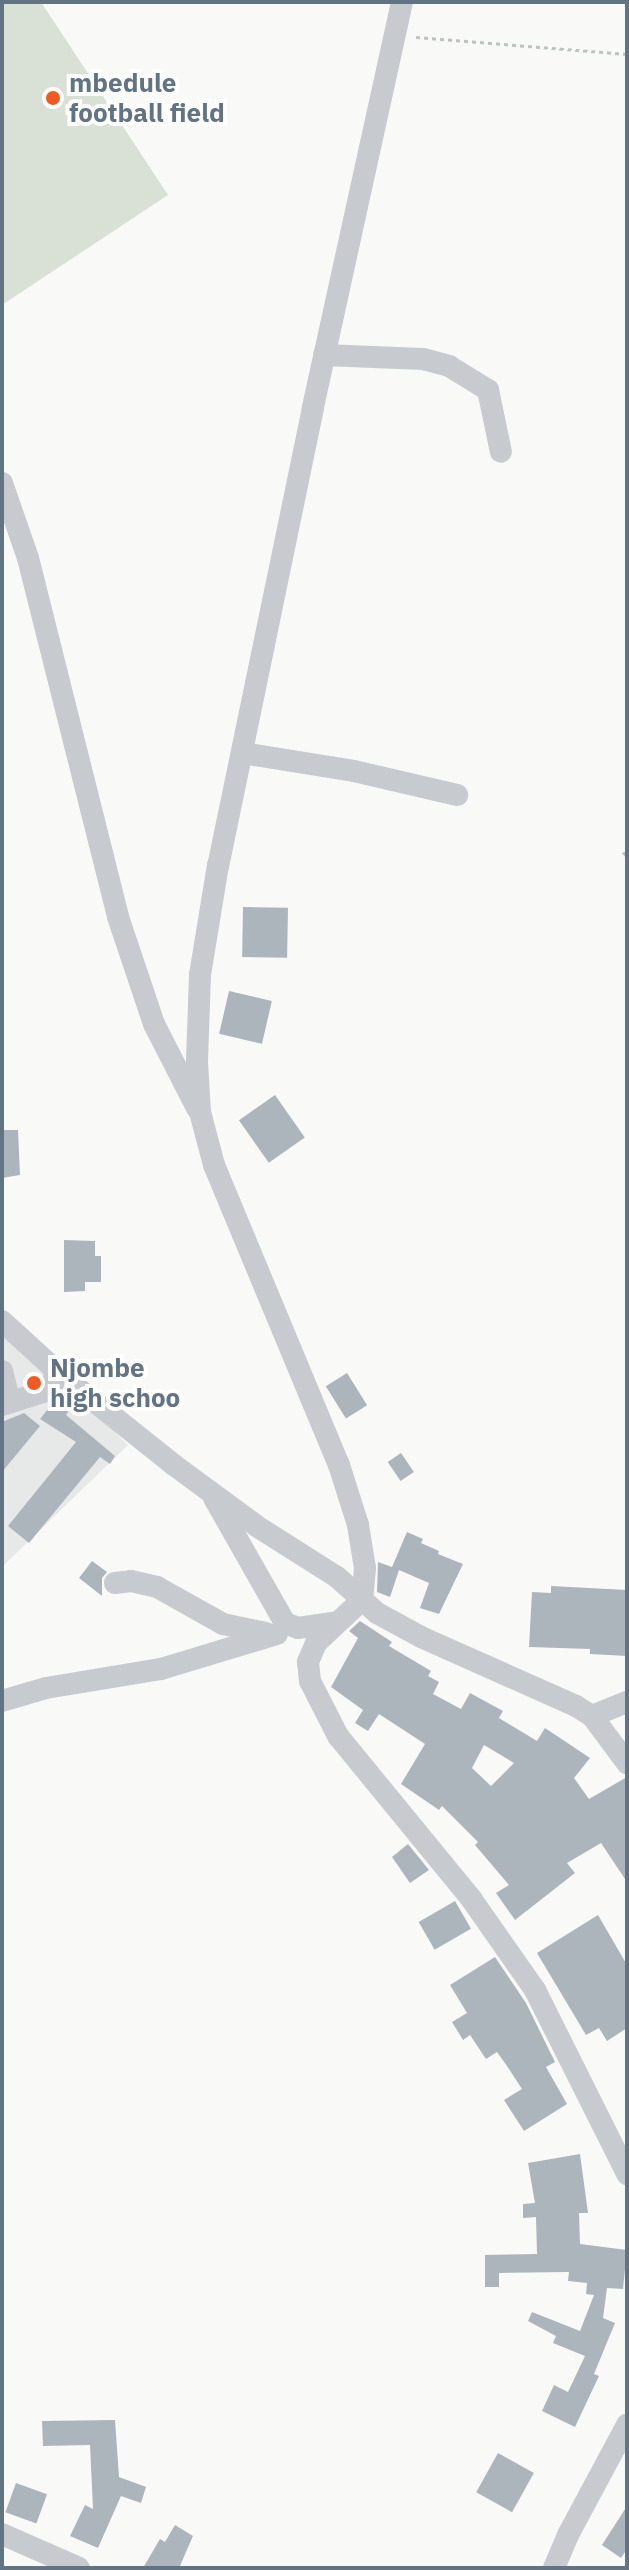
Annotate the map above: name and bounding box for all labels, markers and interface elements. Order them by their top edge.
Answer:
place label: mbedule football field [69,67,225,128]
marker: mbedule football field [44,89,62,107]
place label: Njombe high schoo [50,1352,180,1414]
marker: Njombe high schoo [25,1374,43,1392]

